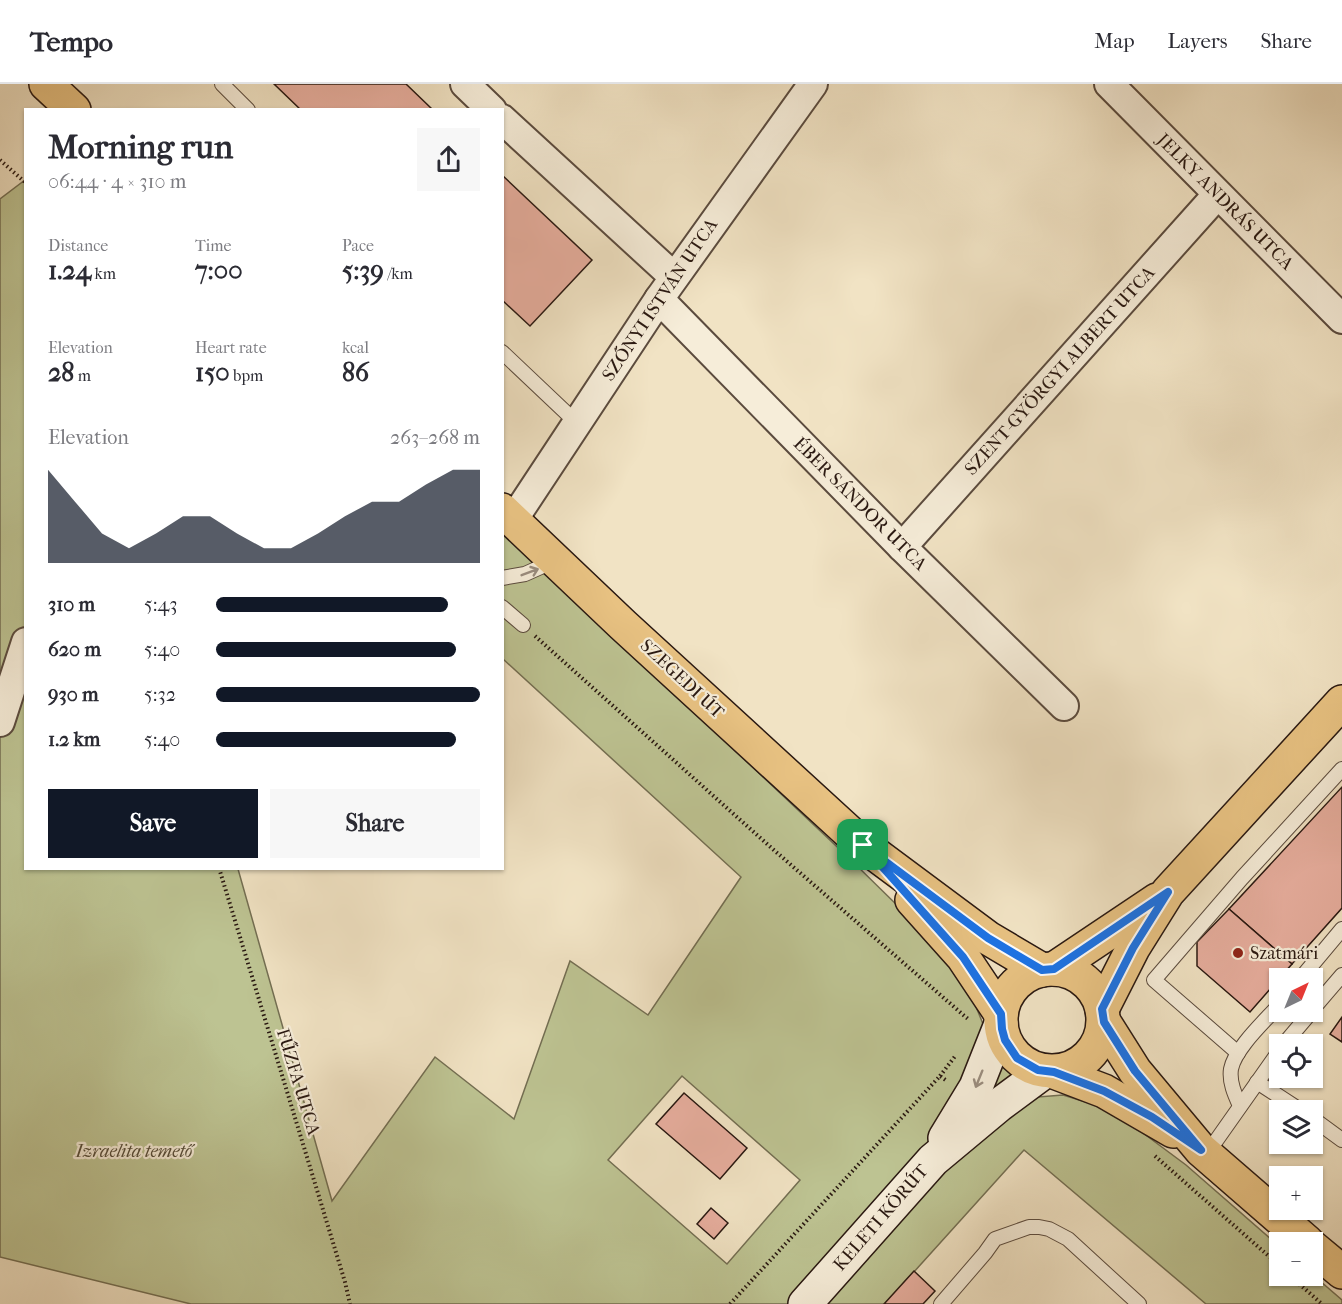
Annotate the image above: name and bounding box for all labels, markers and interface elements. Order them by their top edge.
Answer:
text: Tempo [30,25,113,58]
text: Map [1094,29,1135,53]
text: Layers [1168,29,1227,53]
text: Share [1260,29,1312,53]
street label: JELKY ANDRÁS UTCA [1151,127,1298,275]
text: Morning run [48,128,233,167]
button: share [417,128,480,191]
text: 06:44 · 4 × 310 m [48,170,186,193]
street label: SZŐNYI ISTVÁN UTCA [596,214,722,385]
text: Distance [48,236,108,255]
text: Time [195,236,231,255]
text: Pace [342,236,374,255]
text: 1.24 [48,255,91,286]
text: 7:00 [195,255,243,286]
text: 5:39 [342,255,384,286]
street label: SZENT-GYÖRGYI ALBERT UTCA [960,261,1159,480]
text: km [91,264,116,283]
text: /km [384,264,413,283]
text: Elevation [48,338,113,357]
text: Heart rate [195,338,267,357]
text: kcal [342,338,369,357]
text: 28 [48,357,74,388]
text: 150 [195,357,230,388]
text: 86 [342,357,369,388]
text: m [74,366,91,385]
text: bpm [230,366,263,385]
text: Elevation [48,426,129,449]
text: 263–268 m [390,426,480,449]
street label: ÉBER SÁNDOR UTCA [789,432,932,575]
one-way arrow [520,566,538,577]
text: 310 m [48,593,95,616]
text: 5:43 [144,593,178,616]
street label: SZEGEDI ÚT [636,634,729,724]
text: 620 m [48,638,101,661]
text: 5:40 [144,638,180,661]
text: 930 m [48,683,99,706]
text: 5:32 [144,683,176,706]
text: 1.2 km [48,728,101,751]
text: 5:40 [144,728,180,751]
button: Save [48,789,258,858]
button: Share [270,789,480,858]
pin [837,819,888,870]
icon: arrive [846,828,879,861]
place label: Szatmári [1250,943,1319,964]
marker: Szatmári [1231,946,1245,960]
north arrow [1269,968,1323,1022]
map controls [1269,968,1323,1286]
street label: FŰZFA UTCA [272,1026,325,1138]
button: locate [1269,1034,1323,1088]
one-way arrow [973,1069,984,1087]
button: layers [1269,1100,1323,1154]
park label: Izraelita temető [75,1141,196,1162]
street label: KELETI KÖRÚT [828,1159,933,1275]
button: + [1269,1166,1323,1220]
button: − [1269,1232,1323,1286]

